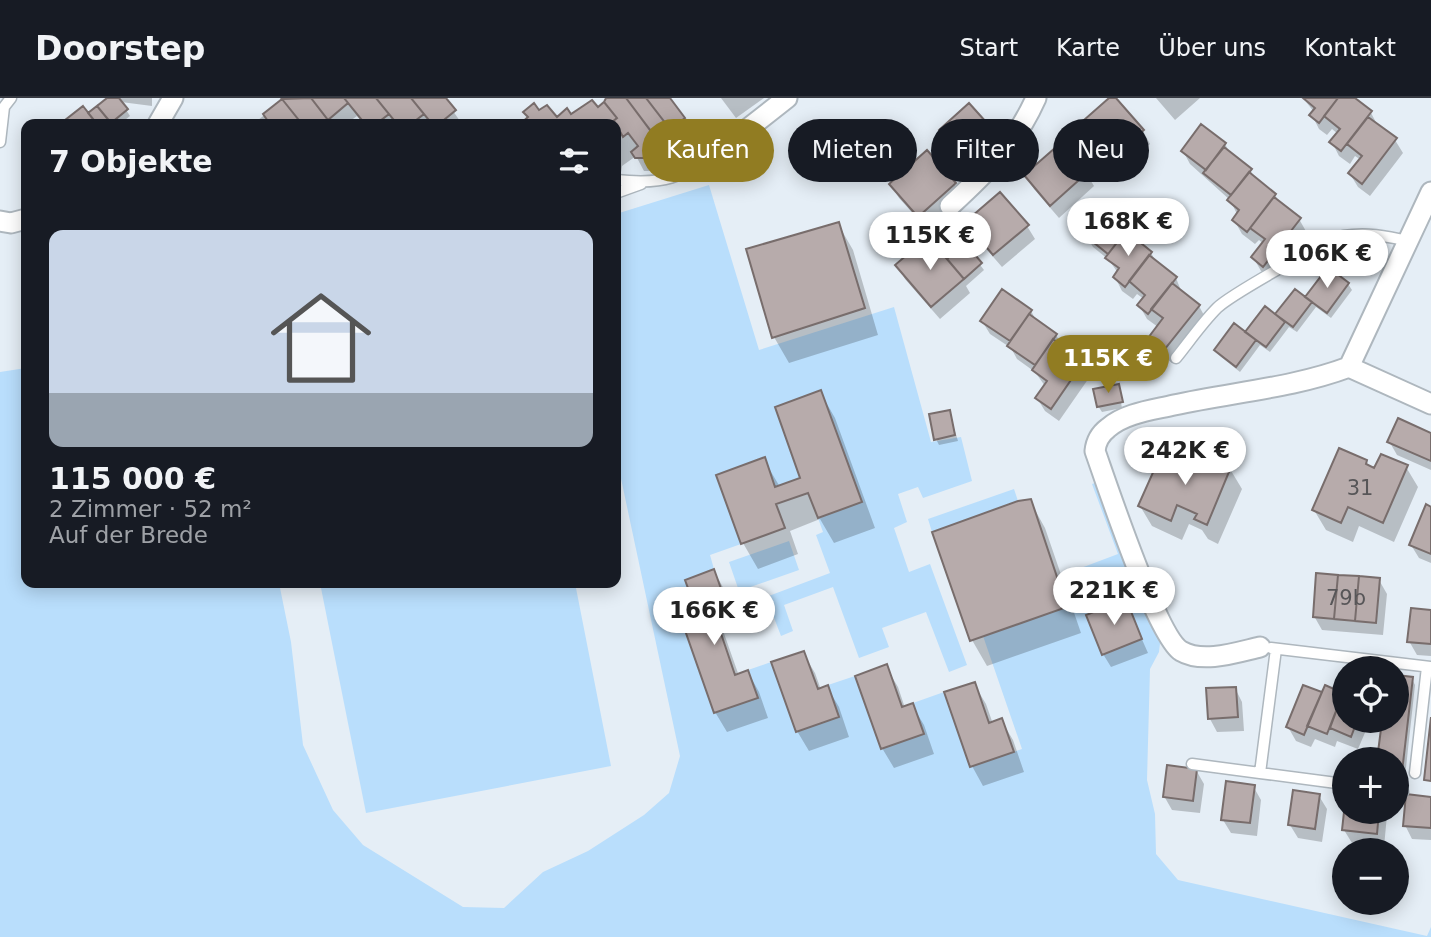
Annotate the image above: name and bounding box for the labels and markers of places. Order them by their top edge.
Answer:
pin: 168K € [1071,198,1185,258]
pin: 115K € [873,212,987,272]
pin: 106K € [1270,230,1384,290]
pin: 115K € [1051,336,1165,395]
pin: 242K € [1128,428,1242,487]
pin: 221K € [1057,568,1171,627]
pin: 166K € [657,588,771,647]

